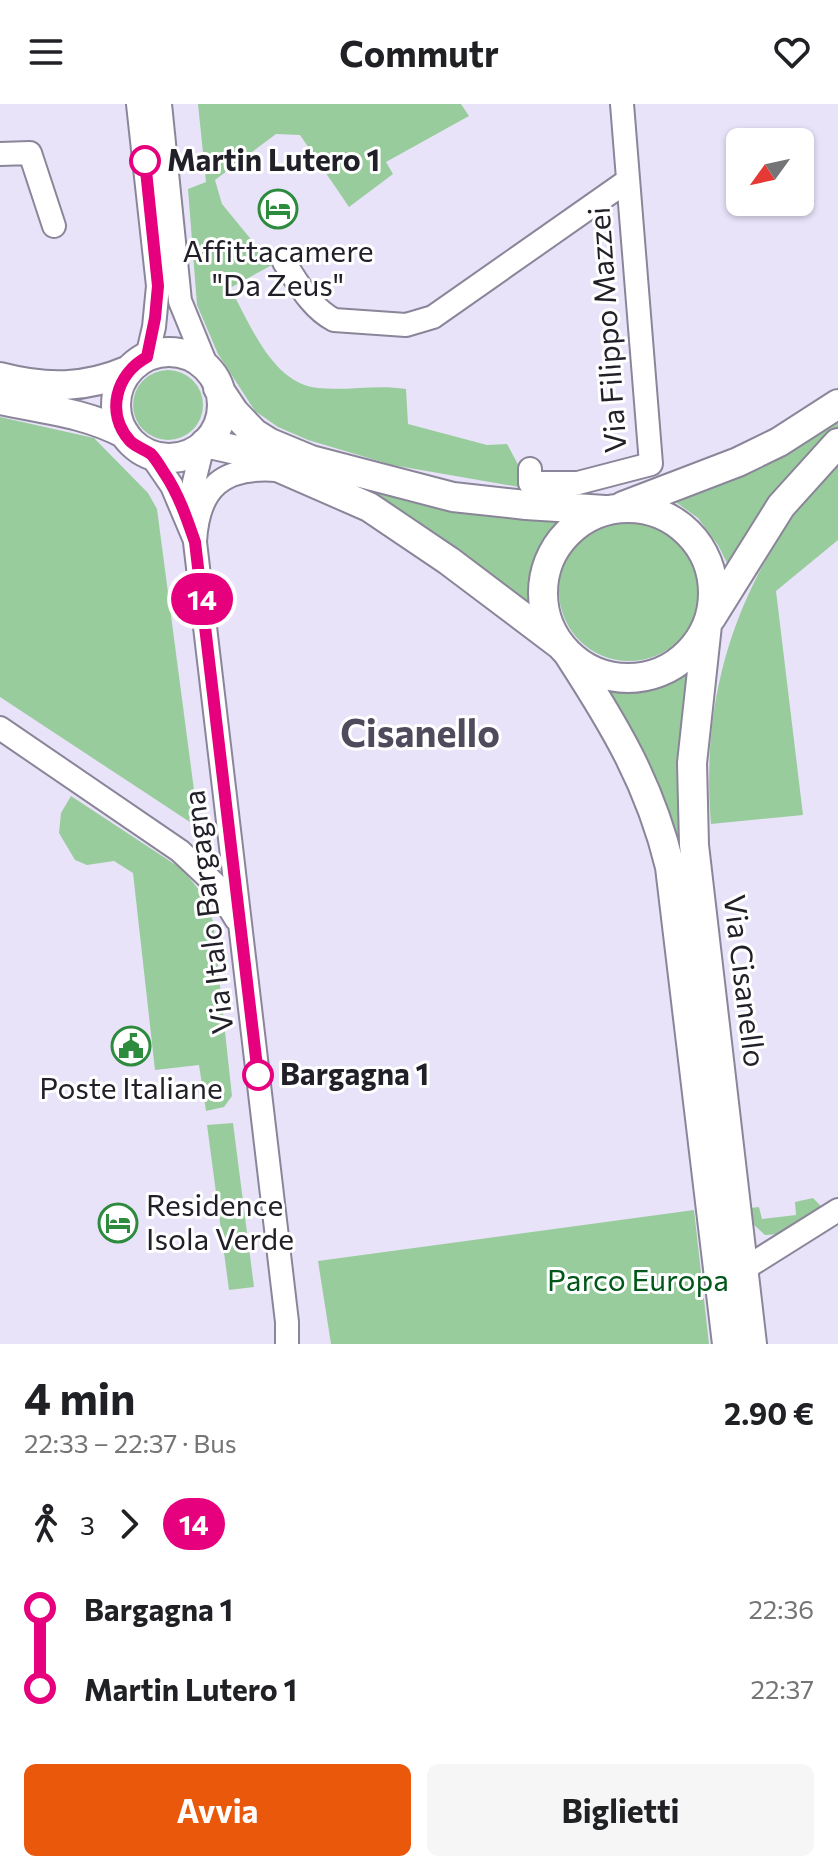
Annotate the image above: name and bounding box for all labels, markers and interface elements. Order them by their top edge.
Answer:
icon: menu [24,30,68,74]
text: Commutr [339,30,499,74]
icon: heart [770,30,814,74]
north arrow [726,128,814,216]
map controls [726,128,814,216]
place label: Martin Lutero 1 [167,140,380,177]
marker: Martin Lutero 1 [130,146,160,176]
hotel icon: Affittacamere "Da Zeus" [257,188,299,230]
street label: Via Filippo Mazzei [578,206,633,454]
place label: Affittacamere "Da Zeus" [183,231,373,302]
line badge: 14 [166,573,238,625]
text: 14 [187,582,217,616]
district label: Cisanello [340,708,500,755]
street label: Via Italo Bargagna [173,788,240,1036]
street label: Via Cisanello [718,892,775,1069]
public building icon: Poste Italiane [110,1025,152,1067]
place label: Bargagna 1 [280,1054,429,1091]
marker: Bargagna 1 [243,1060,273,1090]
place label: Poste Italiane [39,1068,223,1105]
place label: Residence Isola Verde [146,1185,294,1256]
hotel icon: Residence Isola Verde [97,1202,139,1244]
park label: Parco Europa [547,1260,729,1297]
text: 4 min [24,1370,136,1424]
text: 2.90 € [724,1394,814,1431]
text: 22:33 – 22:37 · Bus [24,1427,237,1458]
icon: walk [24,1502,68,1546]
icon: forward [107,1502,151,1546]
text: 14 [179,1507,209,1541]
text: 3 [80,1509,95,1540]
text: Bargagna 1 [84,1590,233,1627]
text: 22:36 [748,1593,814,1624]
text: Martin Lutero 1 [84,1670,297,1707]
text: 22:37 [751,1673,814,1704]
button: Avvia [24,1764,411,1856]
button: Biglietti [427,1764,814,1856]

